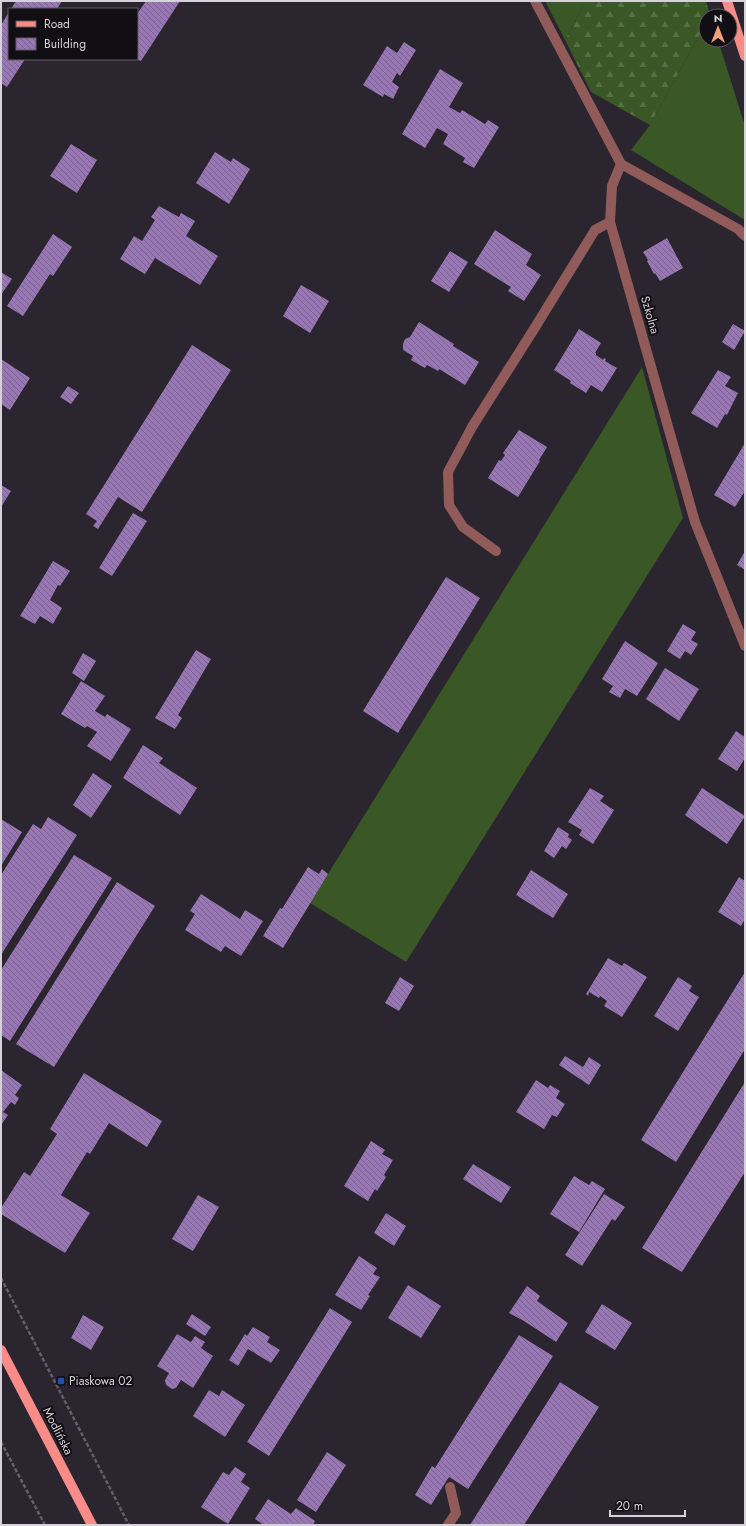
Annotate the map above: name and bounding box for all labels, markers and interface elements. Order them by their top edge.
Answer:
legend [8,8,138,60]
north arrow [698,8,738,48]
text: N [714,10,722,26]
text: Road [44,15,70,33]
text: Building [44,35,86,53]
street label: Szkolna [636,294,664,336]
place label: Piaskowa 02 [69,1372,133,1390]
marker: Piaskowa 02 [56,1376,66,1386]
street label: Modlińska [38,1404,78,1458]
scale bar [610,1492,685,1518]
text: 20 m [616,1497,643,1515]

